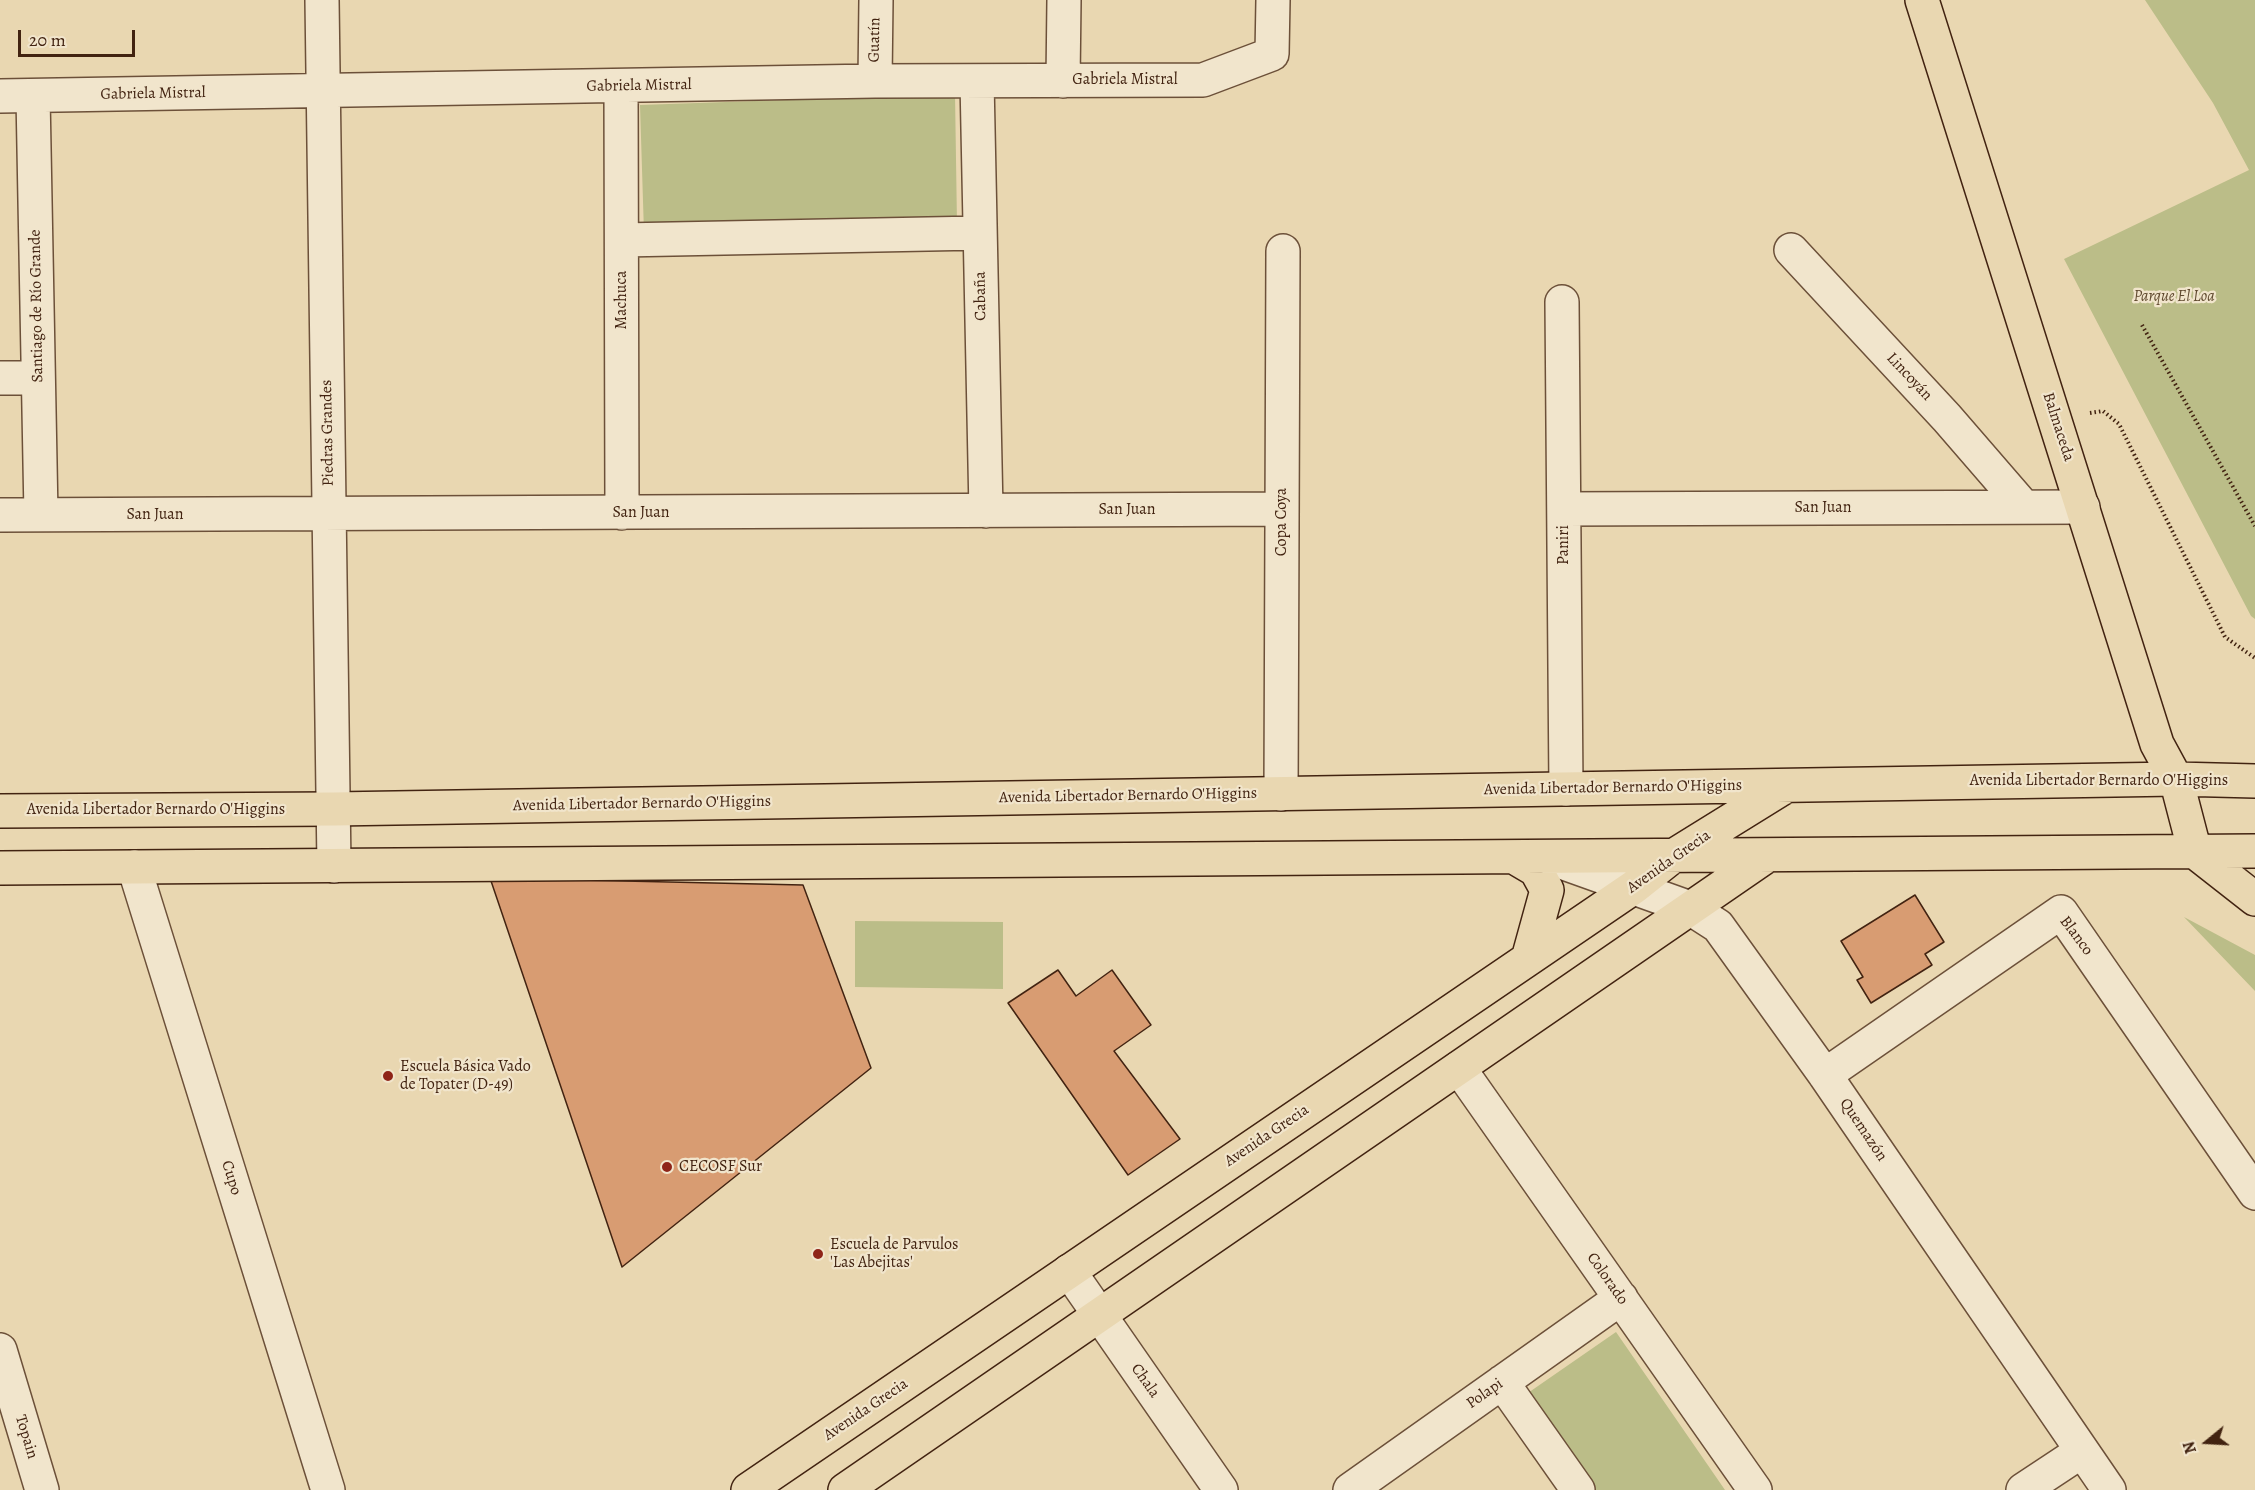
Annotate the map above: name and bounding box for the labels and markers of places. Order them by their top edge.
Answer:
place label: Escuela Básica Vado de Topater (D-49) [400,1057,531,1095]
marker: Escuela Básica Vado de Topater (D-49) [381,1069,395,1083]
place label: CECOSF Sur [679,1157,762,1177]
marker: CECOSF Sur [660,1160,674,1174]
place label: Escuela de Parvulos 'Las Abejitas' [830,1235,958,1273]
marker: Escuela de Parvulos 'Las Abejitas' [811,1247,825,1261]

